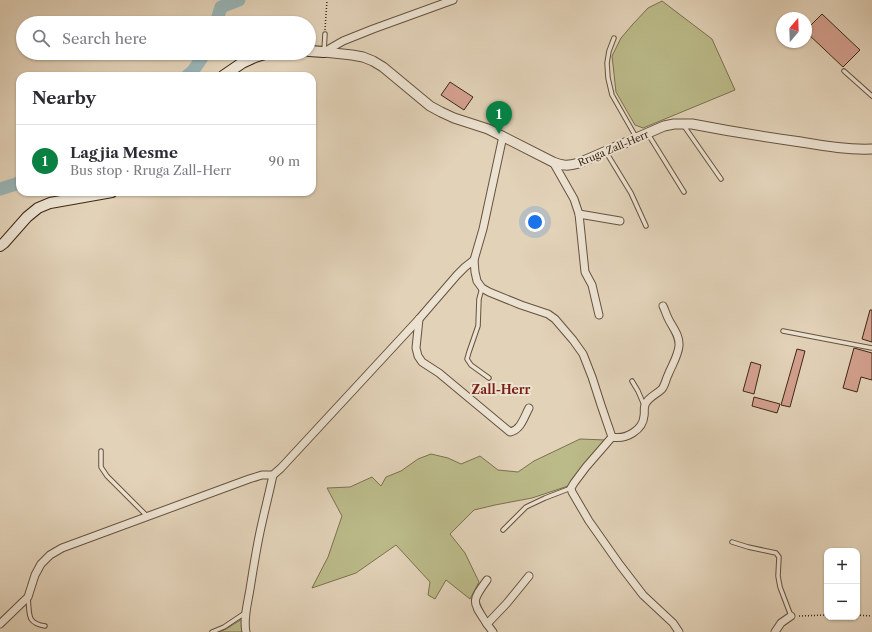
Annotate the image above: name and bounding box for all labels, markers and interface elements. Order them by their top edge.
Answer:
north arrow [776,12,812,48]
search box [16,16,316,60]
icon: search [30,27,52,49]
text: Search here [62,29,147,48]
text: Nearby [32,88,96,108]
pin: 1 [486,101,512,134]
street label: Rruga Zall-Herr [576,127,651,169]
text: Lagjia Mesme [70,143,178,162]
text: 1 [42,153,48,169]
text: 90 m [269,153,300,169]
text: Bus stop · Rruga Zall-Herr [70,162,231,178]
your location [525,212,545,232]
district label: Zall-Herr [472,382,531,397]
map controls [824,548,860,620]
button: + [824,548,860,584]
button: − [824,584,860,620]

